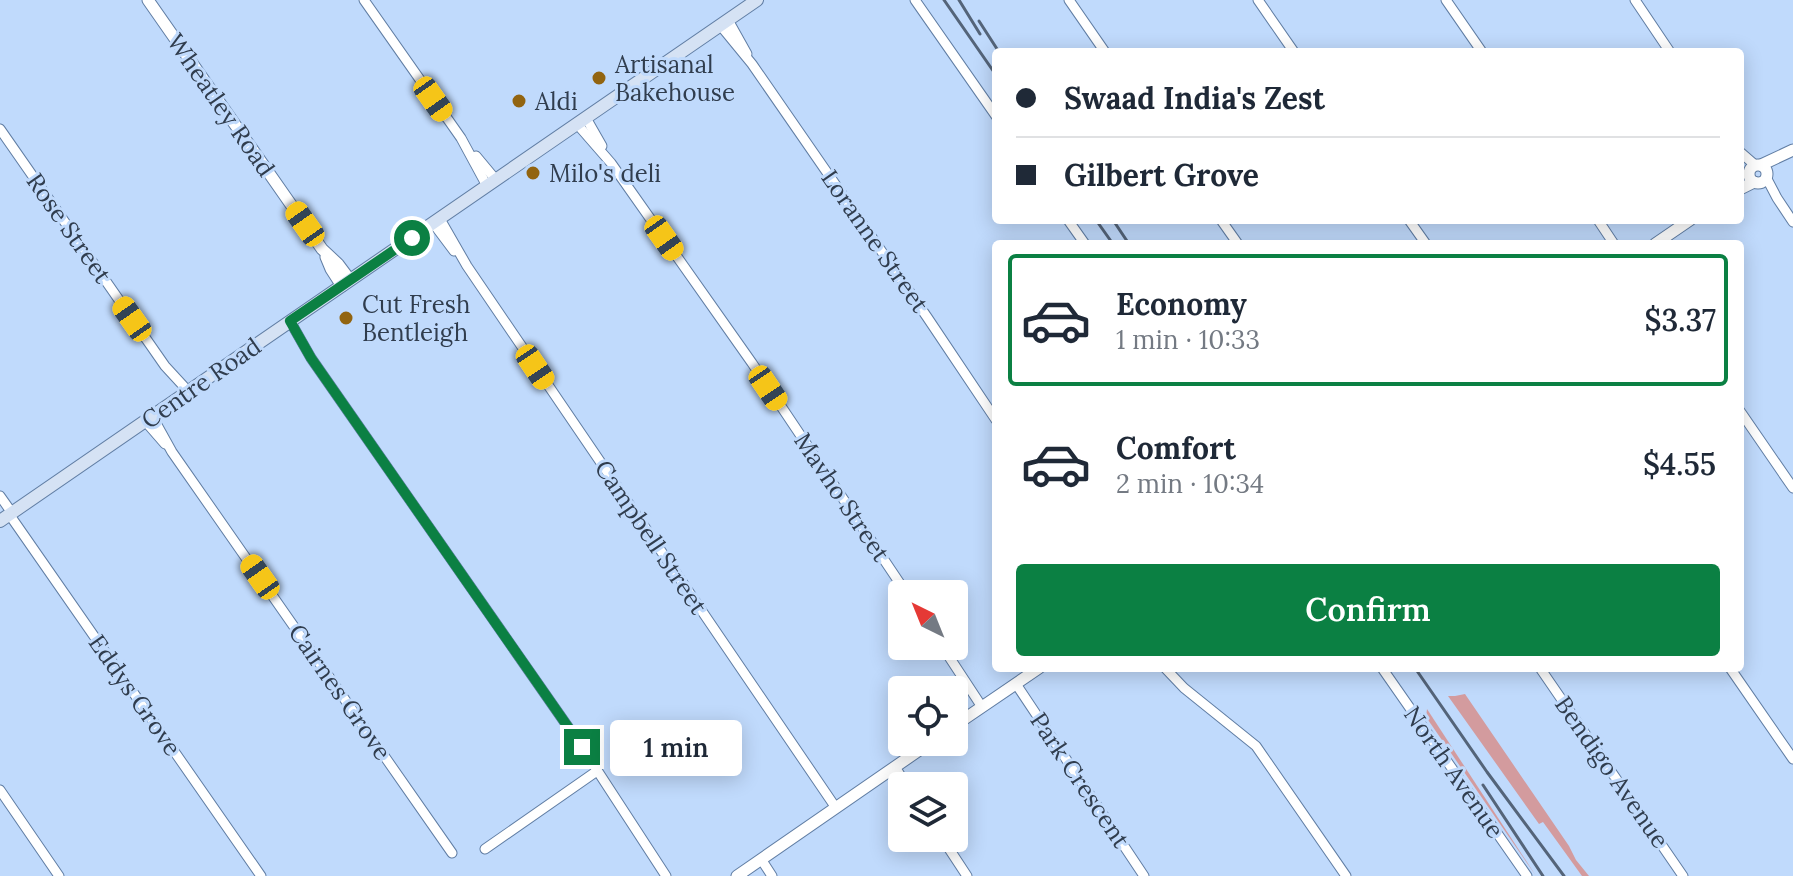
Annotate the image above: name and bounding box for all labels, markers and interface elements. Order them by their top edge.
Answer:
street label: Wheatley Road [160,28,282,182]
place label: Artisanal Bakehouse [614,49,735,108]
marker: Artisanal Bakehouse [590,69,608,87]
car [409,72,457,126]
text: Swaad India's Zest [1064,79,1325,117]
place label: Aldi [534,86,578,117]
marker: Aldi [510,92,528,110]
text: Gilbert Grove [1064,156,1259,194]
place label: Milo's deli [549,158,661,189]
marker: Milo's deli [524,164,542,182]
street label: Loranne Street [814,164,936,319]
street label: Rose Street [20,167,119,290]
car [281,197,329,251]
car [640,211,688,265]
route start [394,220,430,256]
icon: car [1020,284,1092,356]
text: Economy [1116,285,1247,323]
place label: Cut Fresh Bentleigh [362,289,470,348]
car [108,292,156,346]
text: $3.37 [1645,301,1716,339]
marker: Cut Fresh Bentleigh [337,309,355,327]
text: 1 min · 10:33 [1116,323,1260,356]
street label: Centre Road [135,331,267,435]
car [512,340,558,394]
car [745,361,791,415]
street label: Mavho Street [787,427,897,568]
icon: car [1020,428,1092,500]
text: Comfort [1116,429,1236,467]
text: $4.55 [1643,445,1716,483]
street label: Campbell Street [588,454,714,621]
text: 2 min · 10:34 [1116,467,1264,500]
car [236,550,284,604]
button: Confirm [1016,564,1720,656]
north arrow [888,580,968,660]
map controls [888,580,968,852]
street label: Cairnes Grove [282,618,398,766]
street label: Eddys Grove [82,628,188,762]
button: locate [888,676,968,756]
street label: Bendigo Avenue [1548,690,1676,854]
street label: North Avenue [1397,700,1511,844]
street label: Park Crescent [1023,706,1137,854]
callout: 1 min [610,719,742,775]
route end [564,729,600,765]
text: 1 min [643,731,709,764]
button: layers [888,772,968,852]

